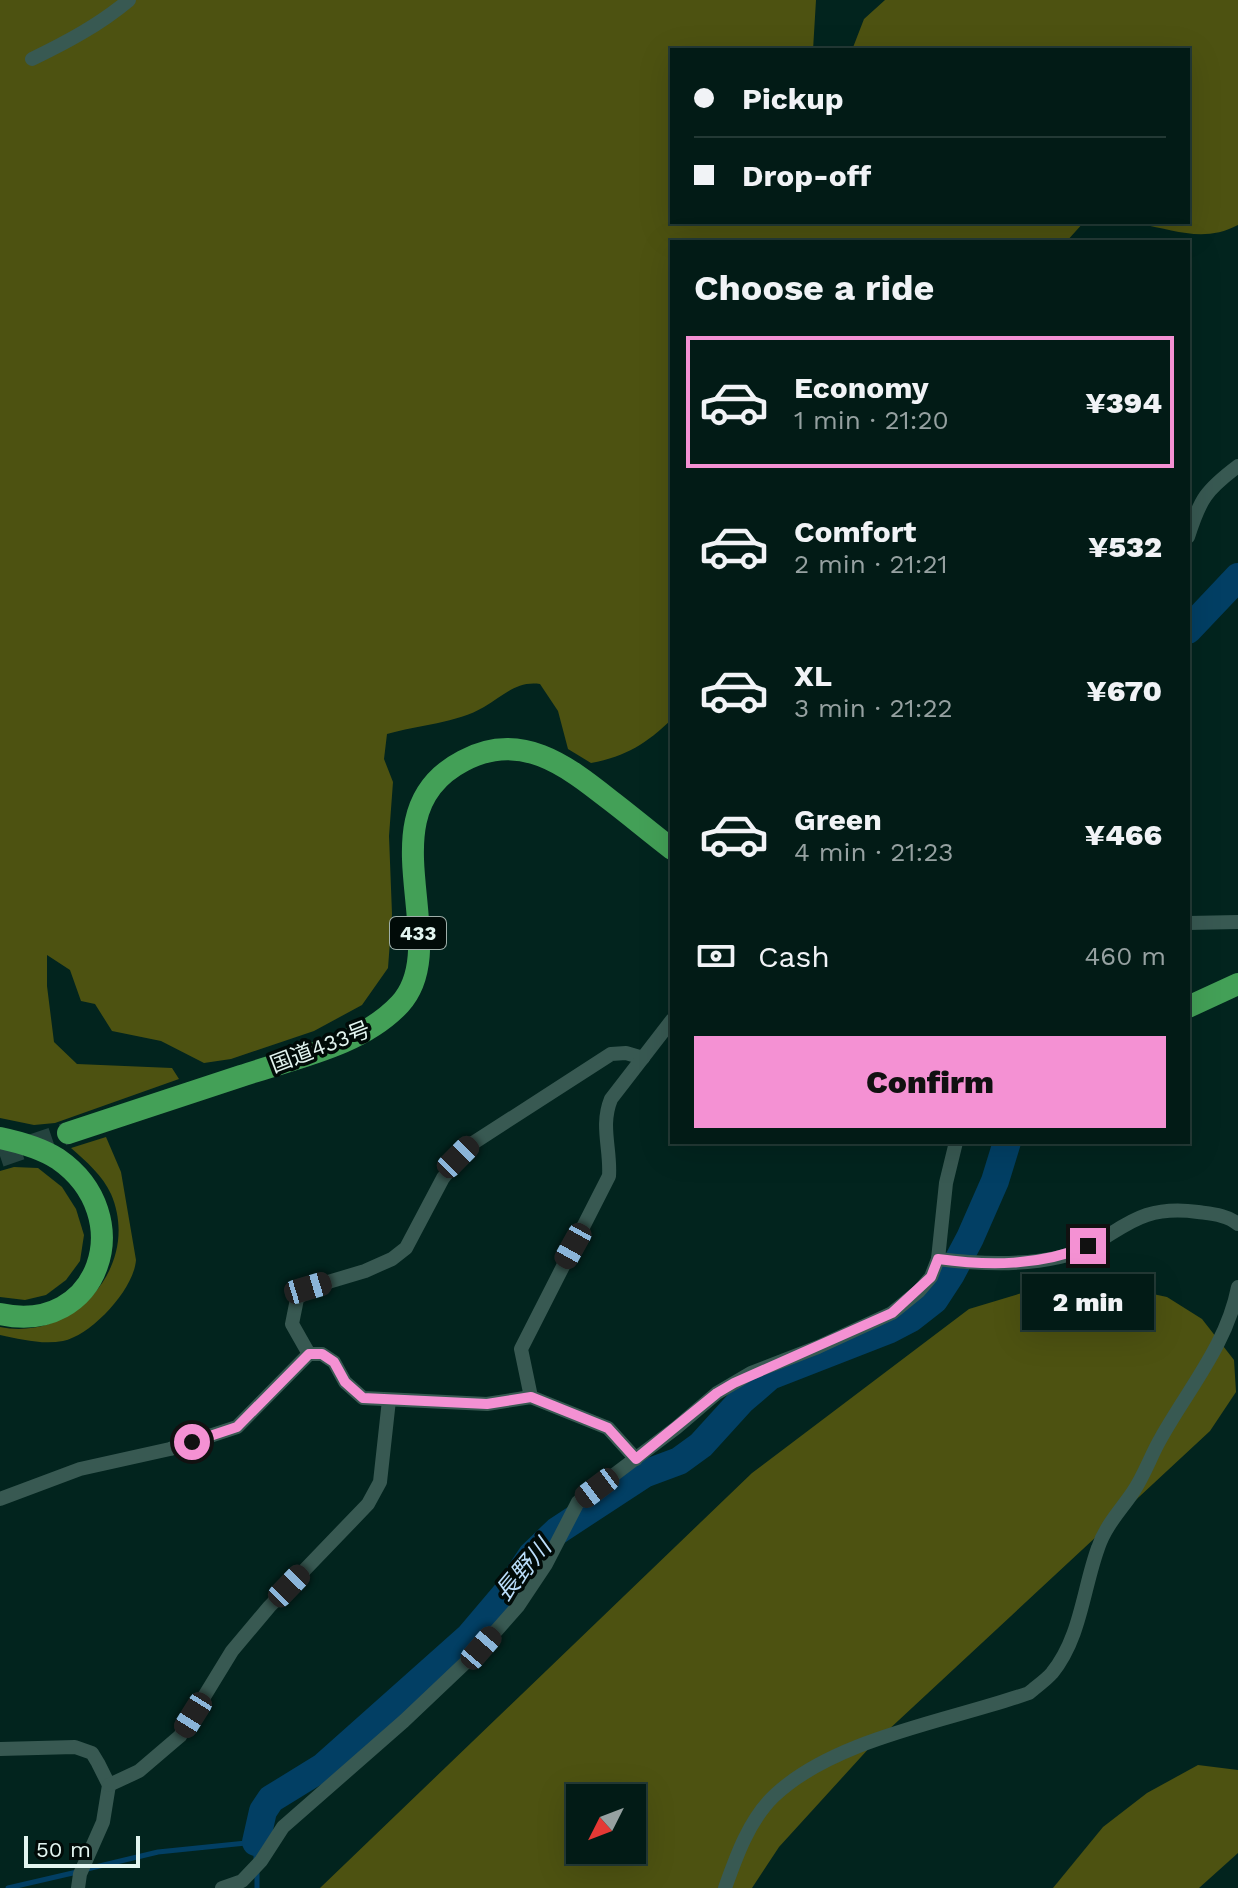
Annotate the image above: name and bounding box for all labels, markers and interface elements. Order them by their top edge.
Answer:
text: Pickup [742,81,844,116]
text: Drop-off [742,158,871,193]
text: Choose a ride [694,267,934,309]
icon: car [698,366,770,438]
text: Economy [794,370,929,405]
text: ¥394 [1085,385,1162,420]
text: 1 min · 21:20 [794,405,949,435]
icon: car [698,510,770,582]
text: Comfort [794,514,916,549]
text: ¥532 [1088,529,1162,564]
text: 2 min · 21:21 [794,549,948,579]
icon: car [698,654,770,726]
text: XL [794,658,832,693]
text: ¥670 [1086,673,1162,708]
text: 3 min · 21:22 [794,693,953,723]
icon: car [698,798,770,870]
text: Green [794,802,882,837]
text: ¥466 [1085,817,1162,852]
text: 4 min · 21:23 [794,837,953,867]
road number: 433 [390,917,446,949]
icon: cash [694,934,738,978]
text: Cash [758,939,830,974]
text: 460 m [1084,941,1166,971]
street label: 国道433号 [266,1016,374,1078]
button: Confirm [694,1036,1166,1128]
car [433,1132,483,1182]
car [551,1219,595,1273]
route end [1070,1228,1106,1264]
car [282,1270,334,1306]
callout: 2 min [1022,1274,1154,1330]
text: 2 min [1053,1287,1123,1317]
route start [174,1424,210,1460]
car [571,1464,623,1512]
water label: 長野川 [489,1531,559,1607]
car [264,1560,314,1612]
car [456,1622,506,1674]
car [170,1688,216,1742]
north arrow [566,1784,646,1864]
map controls [566,1784,646,1864]
scale bar [24,1832,140,1868]
text: 50 m [36,1837,91,1862]

